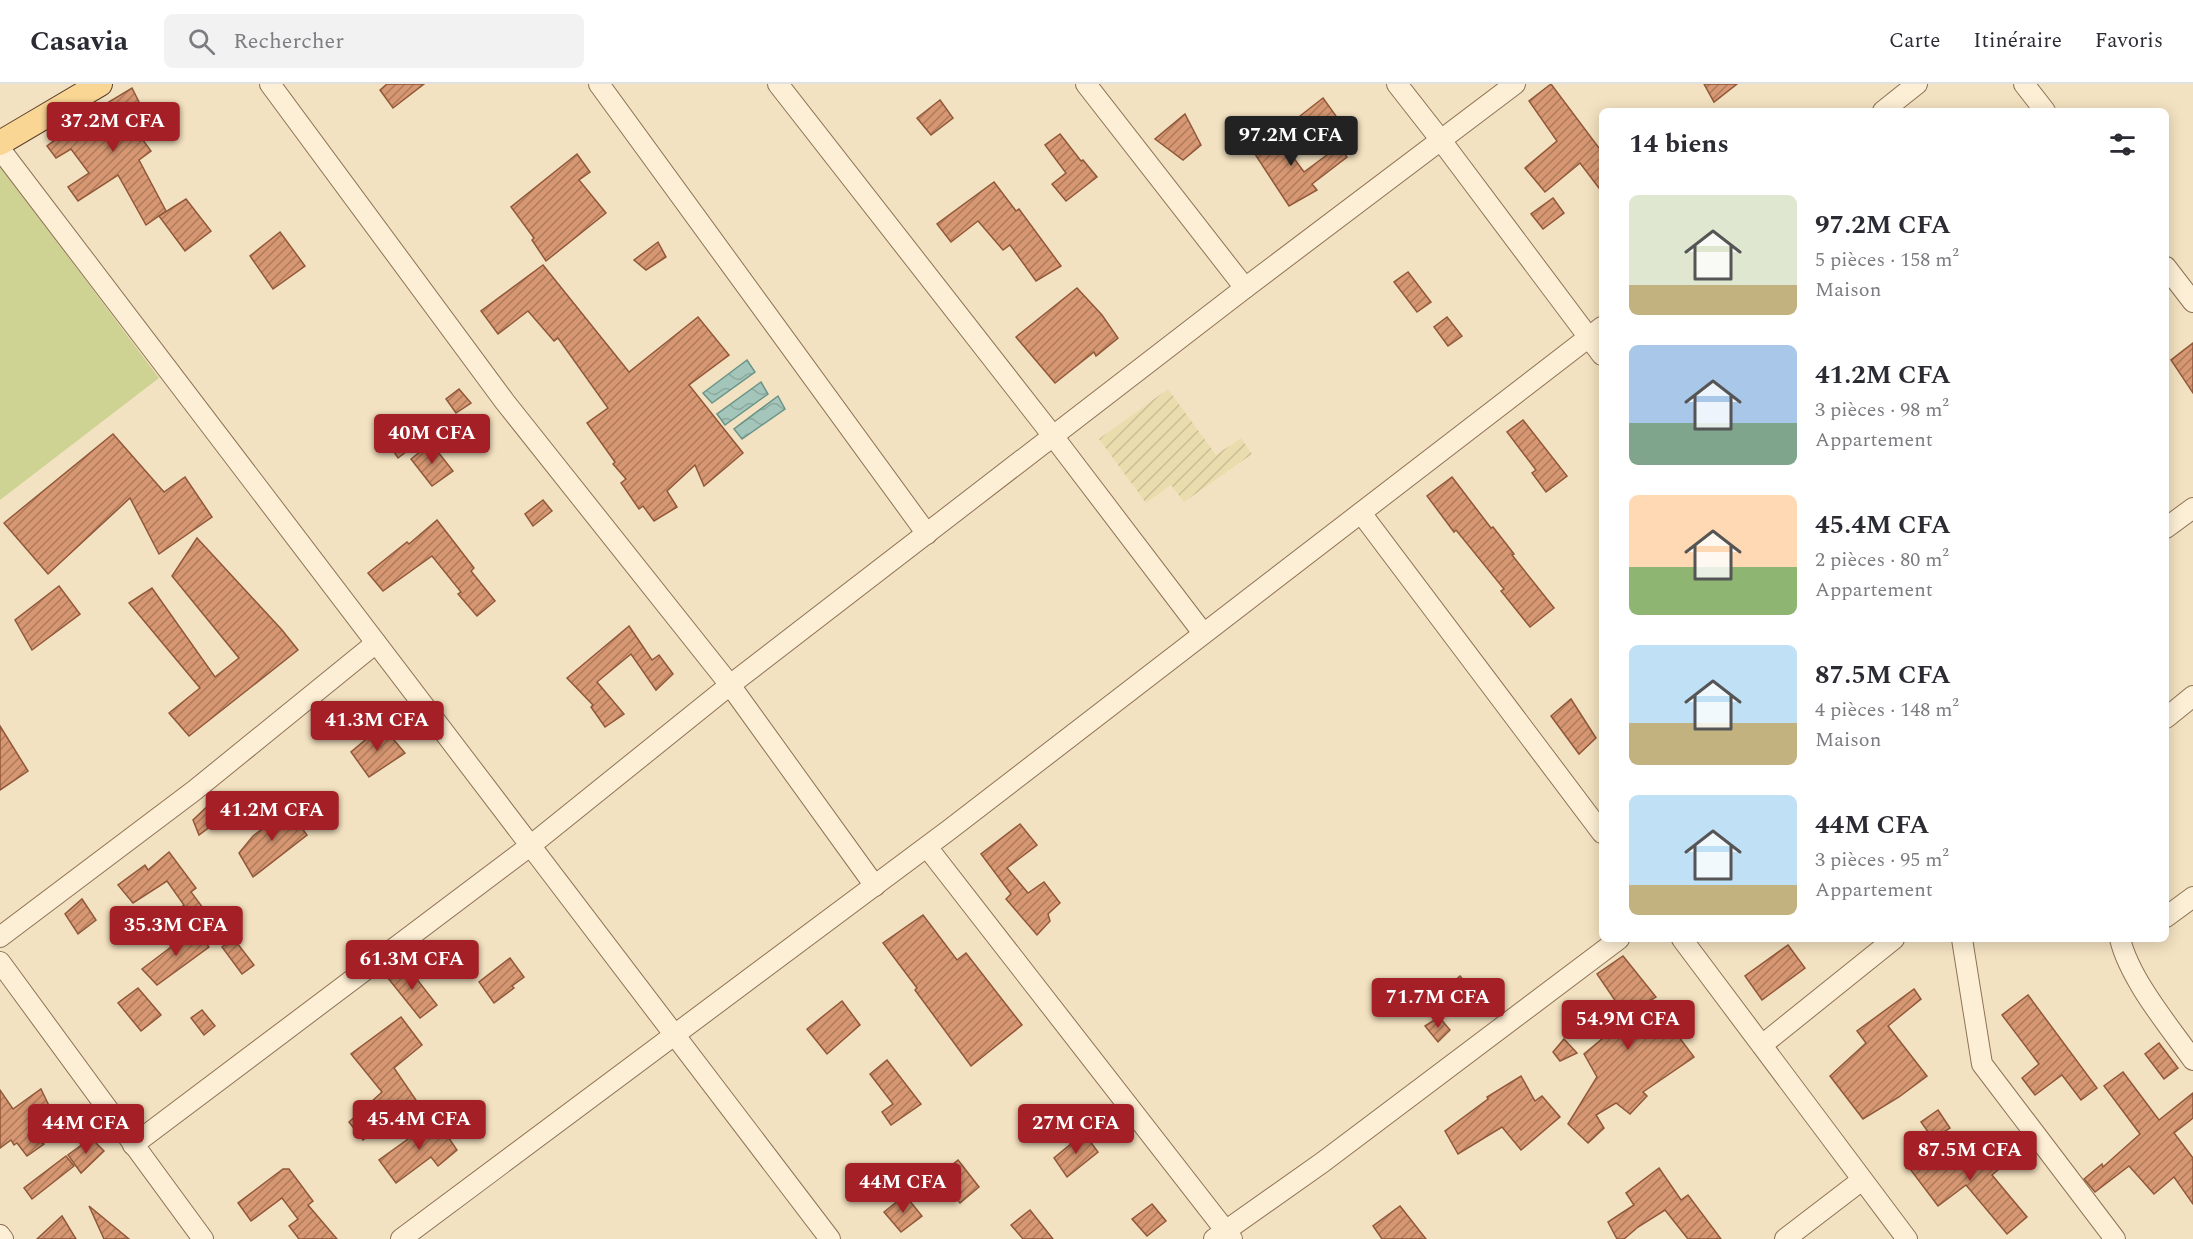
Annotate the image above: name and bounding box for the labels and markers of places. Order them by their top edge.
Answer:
pin: 37.2M CFA [44,102,182,153]
pin: 97.2M CFA [1222,116,1360,167]
pin: 40M CFA [377,414,487,465]
pin: 41.3M CFA [308,701,446,752]
pin: 41.2M CFA [203,791,341,842]
pin: 35.3M CFA [107,906,245,957]
pin: 61.3M CFA [343,940,481,991]
pin: 71.7M CFA [1369,978,1507,1029]
pin: 54.9M CFA [1559,1000,1697,1051]
pin: 45.4M CFA [350,1100,488,1151]
pin: 44M CFA [31,1104,141,1155]
pin: 27M CFA [1021,1104,1131,1155]
pin: 87.5M CFA [1901,1131,2039,1182]
pin: 44M CFA [848,1163,958,1214]

